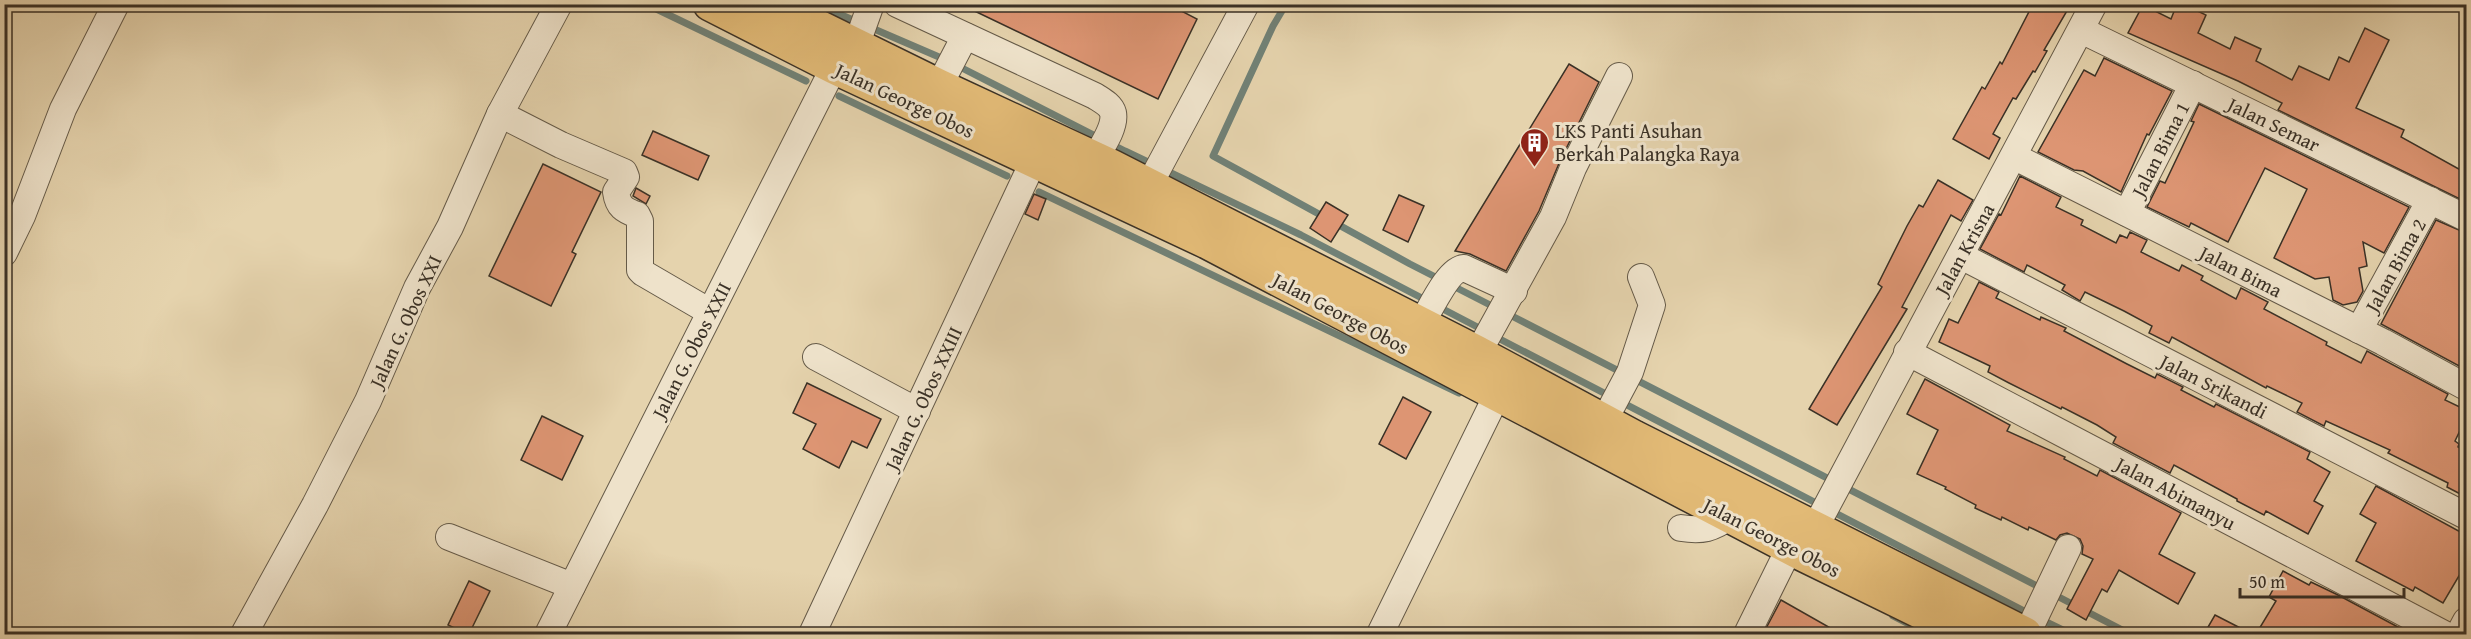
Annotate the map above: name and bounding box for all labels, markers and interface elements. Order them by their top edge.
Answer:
street label: Jalan George Obos [828,54,979,145]
street label: Jalan Semar [2220,88,2325,159]
street label: Jalan Bima 1 [2122,96,2196,204]
place label: LKS Panti Asuhan Berkah Palangka Raya [1555,116,1740,168]
building icon: LKS Panti Asuhan Berkah Palangka Raya [1518,126,1550,168]
street label: Jalan Krisna [1925,197,2001,303]
street label: Jalan Bima 2 [2356,213,2433,320]
street label: Jalan Bima [2192,236,2288,304]
street label: Jalan G. Obos XXI [360,250,448,395]
street label: Jalan George Obos [1265,263,1414,361]
street label: Jalan G. Obos XXII [643,277,738,426]
street label: Jalan G. Obos XXIII [876,321,969,477]
street label: Jalan Srikandi [2153,345,2273,426]
street label: Jalan Abimanyu [2108,448,2241,537]
street label: Jalan George Obos [1696,489,1846,584]
scale bar [2240,561,2404,599]
text: 50 m [2249,568,2285,595]

